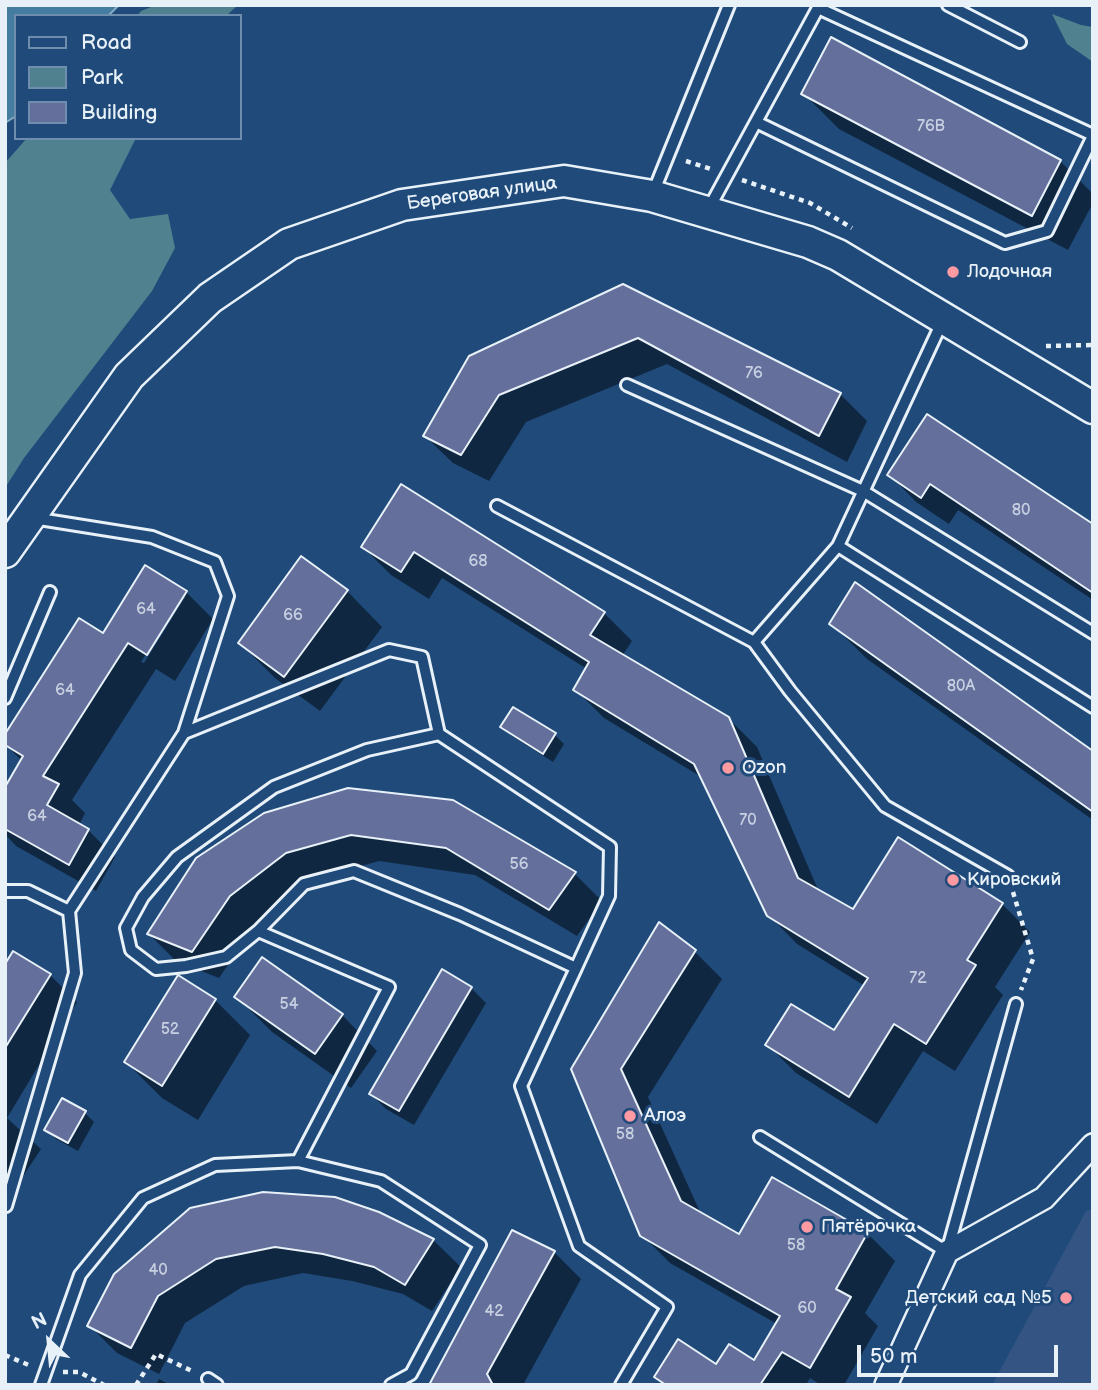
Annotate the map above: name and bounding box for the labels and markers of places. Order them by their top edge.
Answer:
place label: Лодочная [967,261,1052,283]
marker: Лодочная [945,264,961,280]
place label: Ozon [742,757,787,779]
marker: Ozon [720,760,736,776]
place label: Кировский [967,869,1061,891]
marker: Кировский [945,872,961,888]
place label: Алоэ [644,1105,686,1127]
marker: Алоэ [622,1108,638,1124]
place label: Пятёрочка [821,1216,916,1238]
marker: Пятёрочка [799,1219,815,1235]
place label: Детский сад №5 [905,1287,1052,1309]
marker: Детский сад №5 [1058,1290,1074,1306]

